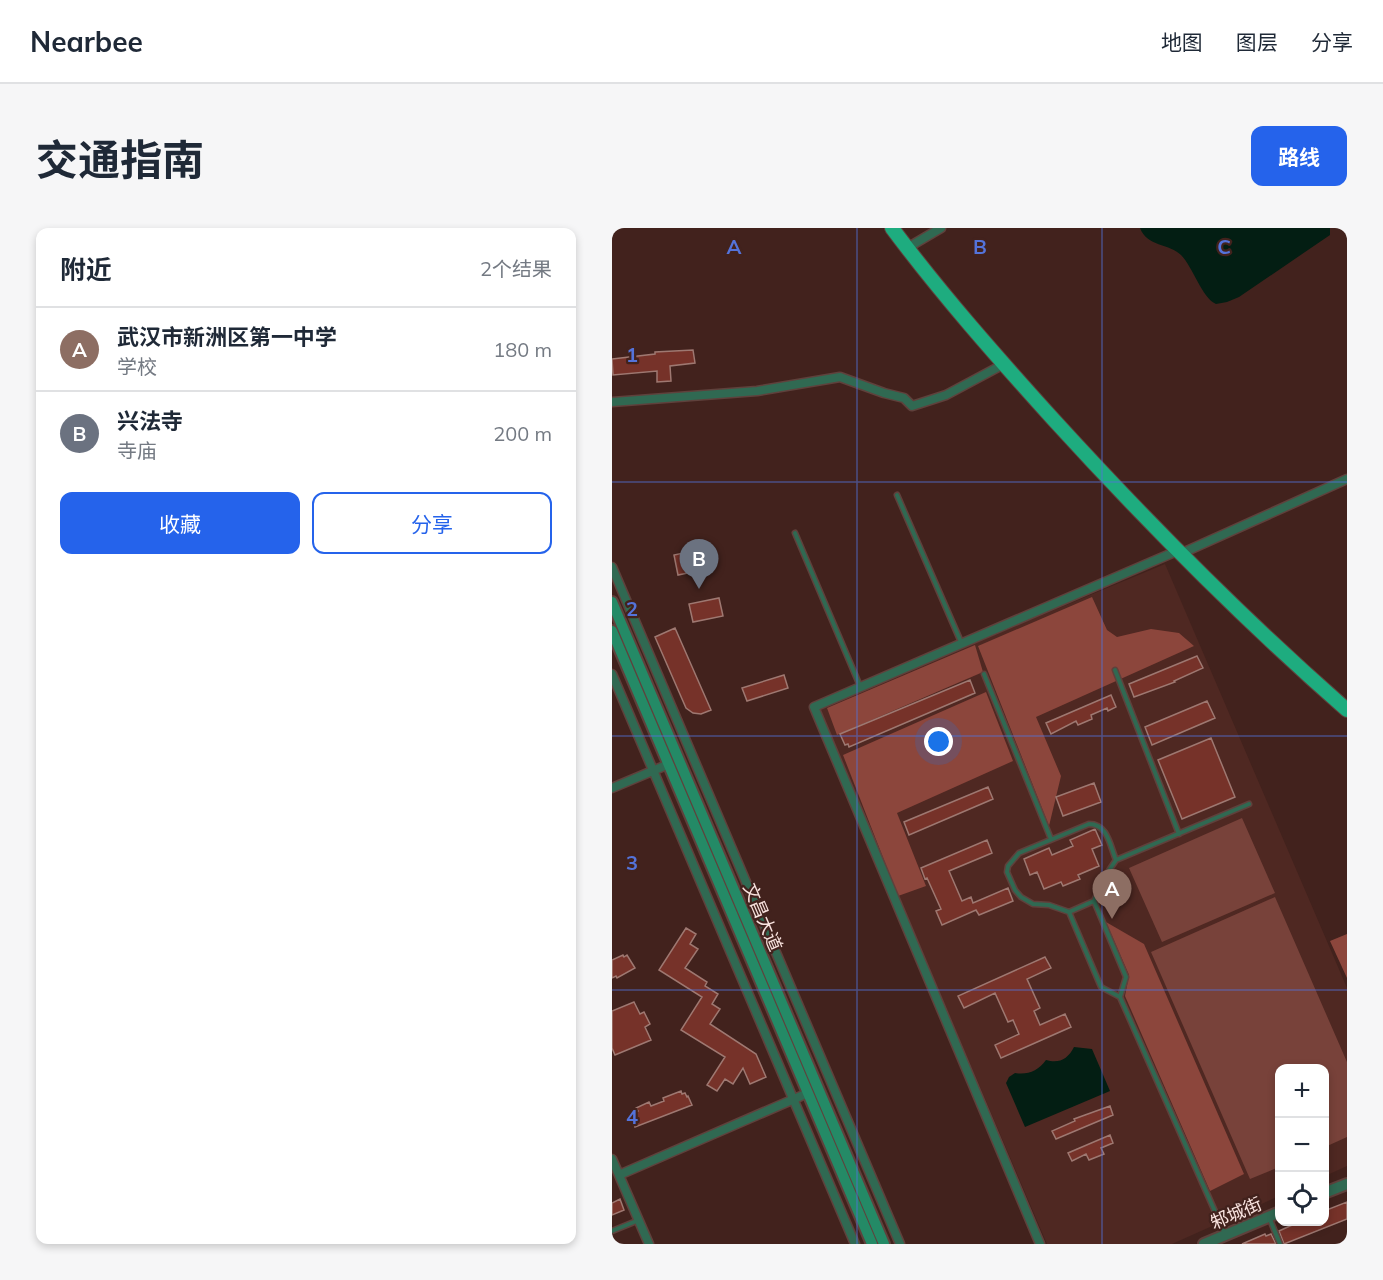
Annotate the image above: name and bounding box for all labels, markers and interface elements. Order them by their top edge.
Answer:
text: Nearbee [30,24,143,59]
text: 地图 [1161,29,1203,55]
text: 图层 [1236,29,1278,55]
text: 分享 [1311,29,1353,55]
button: 路线 [1251,126,1347,186]
text: 交通指南 [36,133,204,186]
text: A [727,234,742,259]
text: B [973,234,987,259]
text: C [1217,234,1231,259]
text: 附近 [60,253,112,286]
text: 2个结果 [480,256,552,281]
text: 武汉市新洲区第一中学 [117,323,337,351]
text: A [72,337,87,362]
text: 180 m [493,337,552,362]
text: 1 [626,342,638,367]
text: 学校 [117,354,157,379]
text: 兴法寺 [117,407,183,435]
text: B [73,421,86,446]
text: 200 m [493,421,552,446]
text: 寺庙 [117,438,157,463]
button: 收藏 [60,492,300,554]
button: 分享 [312,492,552,554]
pin: B [680,540,718,589]
text: 2 [626,596,638,621]
your location [924,727,953,756]
text: 3 [626,850,638,875]
pin: A [1092,870,1132,919]
street label: 文昌大道 [738,879,788,955]
map controls [1275,1064,1329,1226]
button: + [1275,1064,1329,1118]
text: 4 [626,1104,638,1129]
button: − [1275,1118,1329,1172]
button: locate [1275,1172,1329,1226]
street label: 邾城街 [1207,1192,1265,1234]

